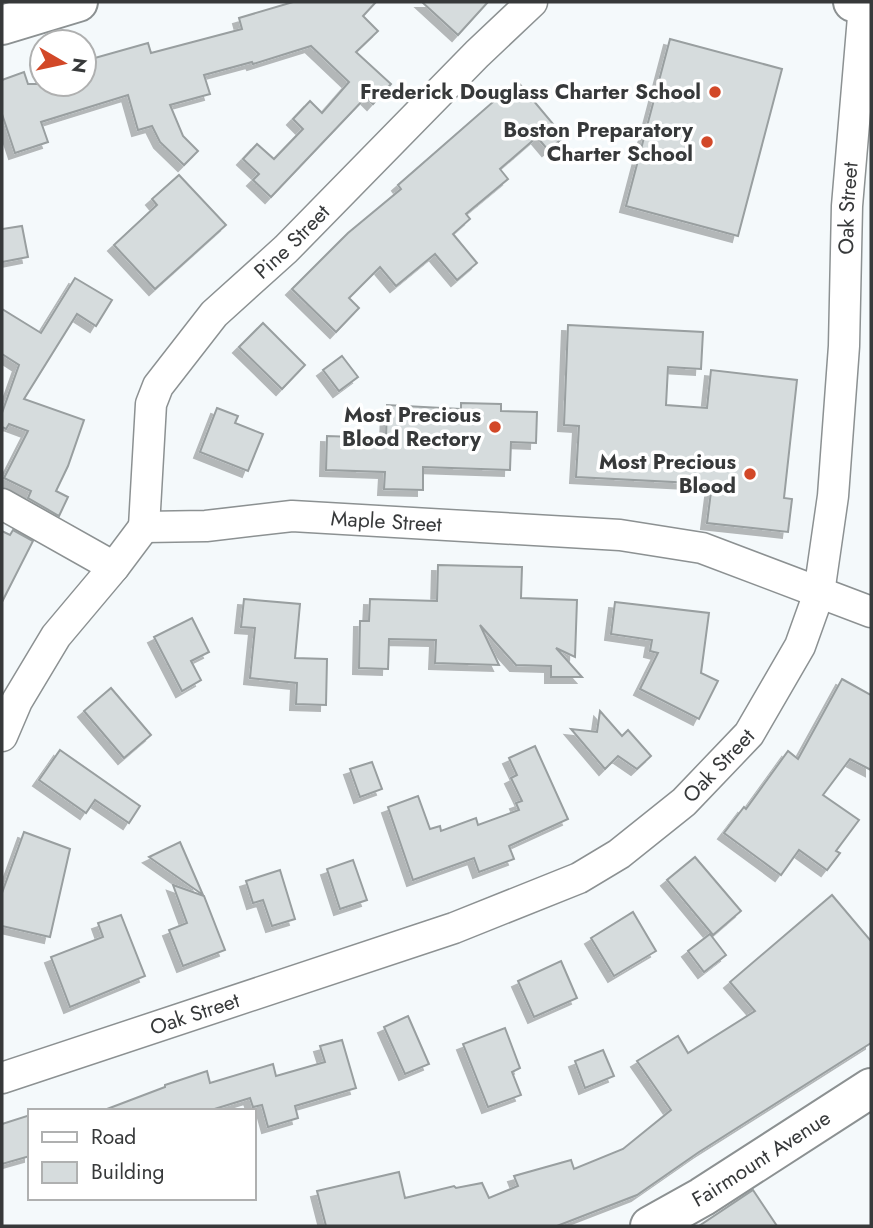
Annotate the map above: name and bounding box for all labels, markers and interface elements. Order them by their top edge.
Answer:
north arrow [28,28,98,98]
text: N [65,56,94,75]
place label: Frederick Douglass Charter School [360,77,701,107]
marker: Frederick Douglass Charter School [707,84,723,100]
place label: Boston Preparatory Charter School [503,115,694,169]
marker: Boston Preparatory Charter School [699,134,715,150]
street label: Oak Street [831,161,866,255]
street label: Pine Street [247,198,337,286]
place label: Most Precious Blood Rectory [342,400,482,454]
marker: Most Precious Blood Rectory [487,419,503,435]
place label: Most Precious Blood [599,447,736,501]
marker: Most Precious Blood [742,466,758,482]
street label: Maple Street [330,503,443,540]
street label: Oak Street [676,722,761,809]
street label: Oak Street [146,985,243,1043]
street label: Fairmount Avenue [687,1103,836,1215]
legend [28,1109,256,1200]
text: Road [91,1122,136,1152]
text: Building [91,1157,164,1187]

